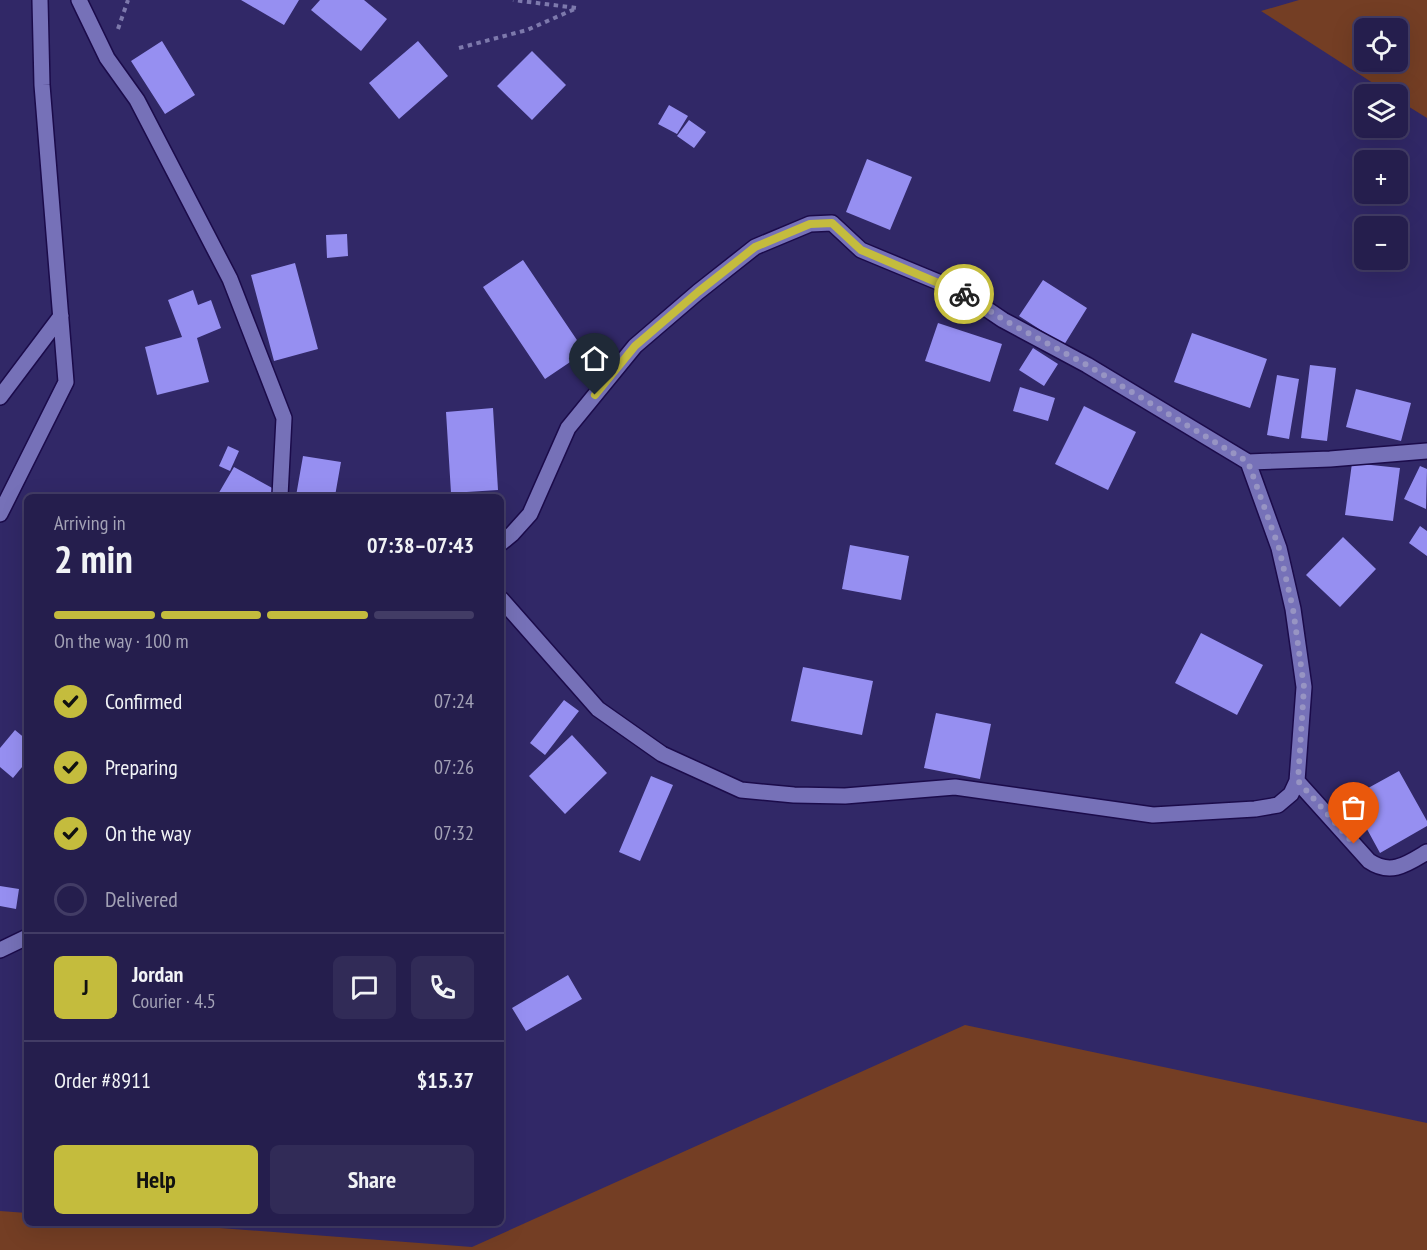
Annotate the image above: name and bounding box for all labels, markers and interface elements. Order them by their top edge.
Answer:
map controls [1354,18,1408,270]
button: locate [1354,18,1408,72]
button: layers [1354,84,1408,138]
button: + [1354,150,1408,204]
button: − [1354,216,1408,270]
courier [934,264,994,324]
icon: bike [948,278,981,311]
pin [569,333,620,395]
icon: home [578,342,611,375]
text: Arriving in [54,510,126,536]
text: 07:38–07:43 [367,531,474,559]
text: 2 min [54,533,133,584]
text: On the way · 100 m [54,628,189,654]
icon: check [54,685,87,718]
text: Confirmed [105,687,182,715]
text: 07:24 [434,688,474,714]
icon: check [54,751,87,784]
text: Preparing [105,753,178,781]
text: 07:26 [434,754,474,780]
pin [1328,782,1379,844]
icon: bag [1337,791,1370,824]
icon: check [54,817,87,850]
text: On the way [105,819,191,847]
text: 07:32 [434,820,474,846]
text: Delivered [105,885,178,913]
button: chat [333,956,396,1019]
button: phone [411,956,474,1019]
text: Jordan [132,960,183,988]
text: J [82,973,89,1001]
text: Courier · 4.5 [132,988,216,1014]
text: Order #8911 [54,1066,151,1094]
text: $15.37 [417,1066,474,1094]
button: Help [54,1145,258,1214]
button: Share [270,1145,474,1214]

